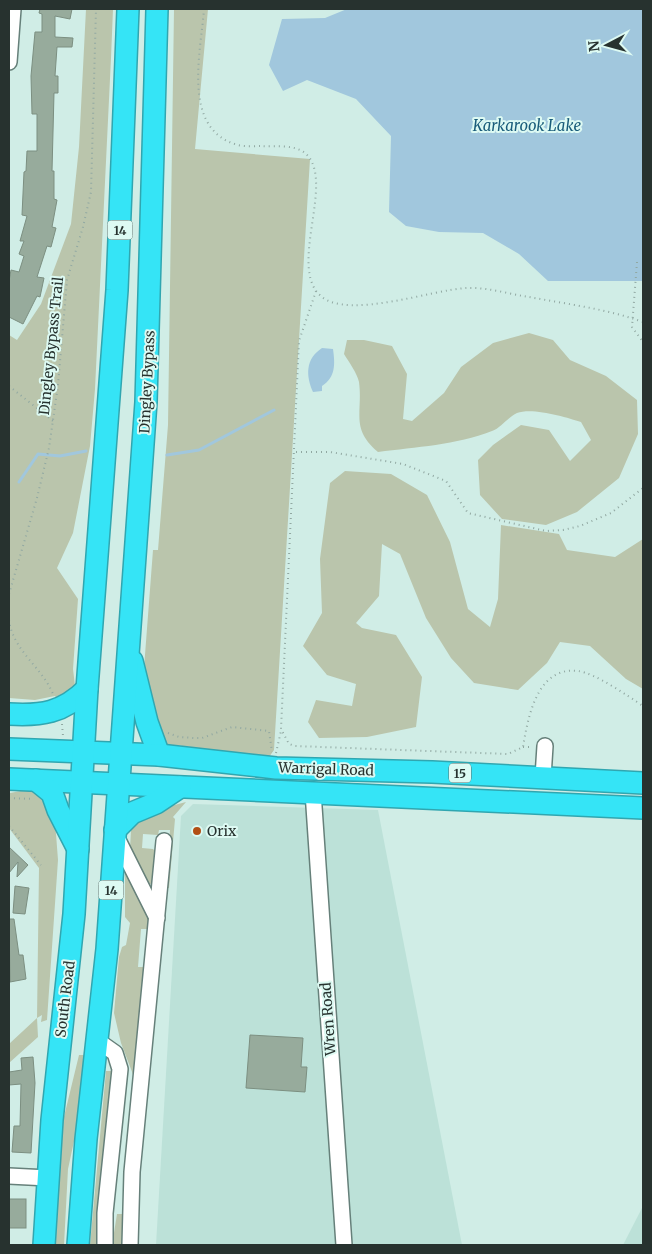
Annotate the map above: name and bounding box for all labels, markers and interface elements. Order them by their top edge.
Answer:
north arrow [582,20,632,70]
text: N [585,40,604,53]
water label: Karkarook Lake [472,116,581,135]
road number: 14 [108,220,132,240]
street label: Dingley Bypass Trail [35,275,67,416]
street label: Dingley Bypass [135,330,159,434]
street label: Warrigal Road [277,758,375,780]
road number: 15 [449,764,471,782]
place label: Orix [207,822,237,840]
marker: Orix [191,825,203,837]
road number: 14 [98,880,124,900]
street label: South Road [51,959,79,1038]
street label: Wren Road [316,981,340,1057]

